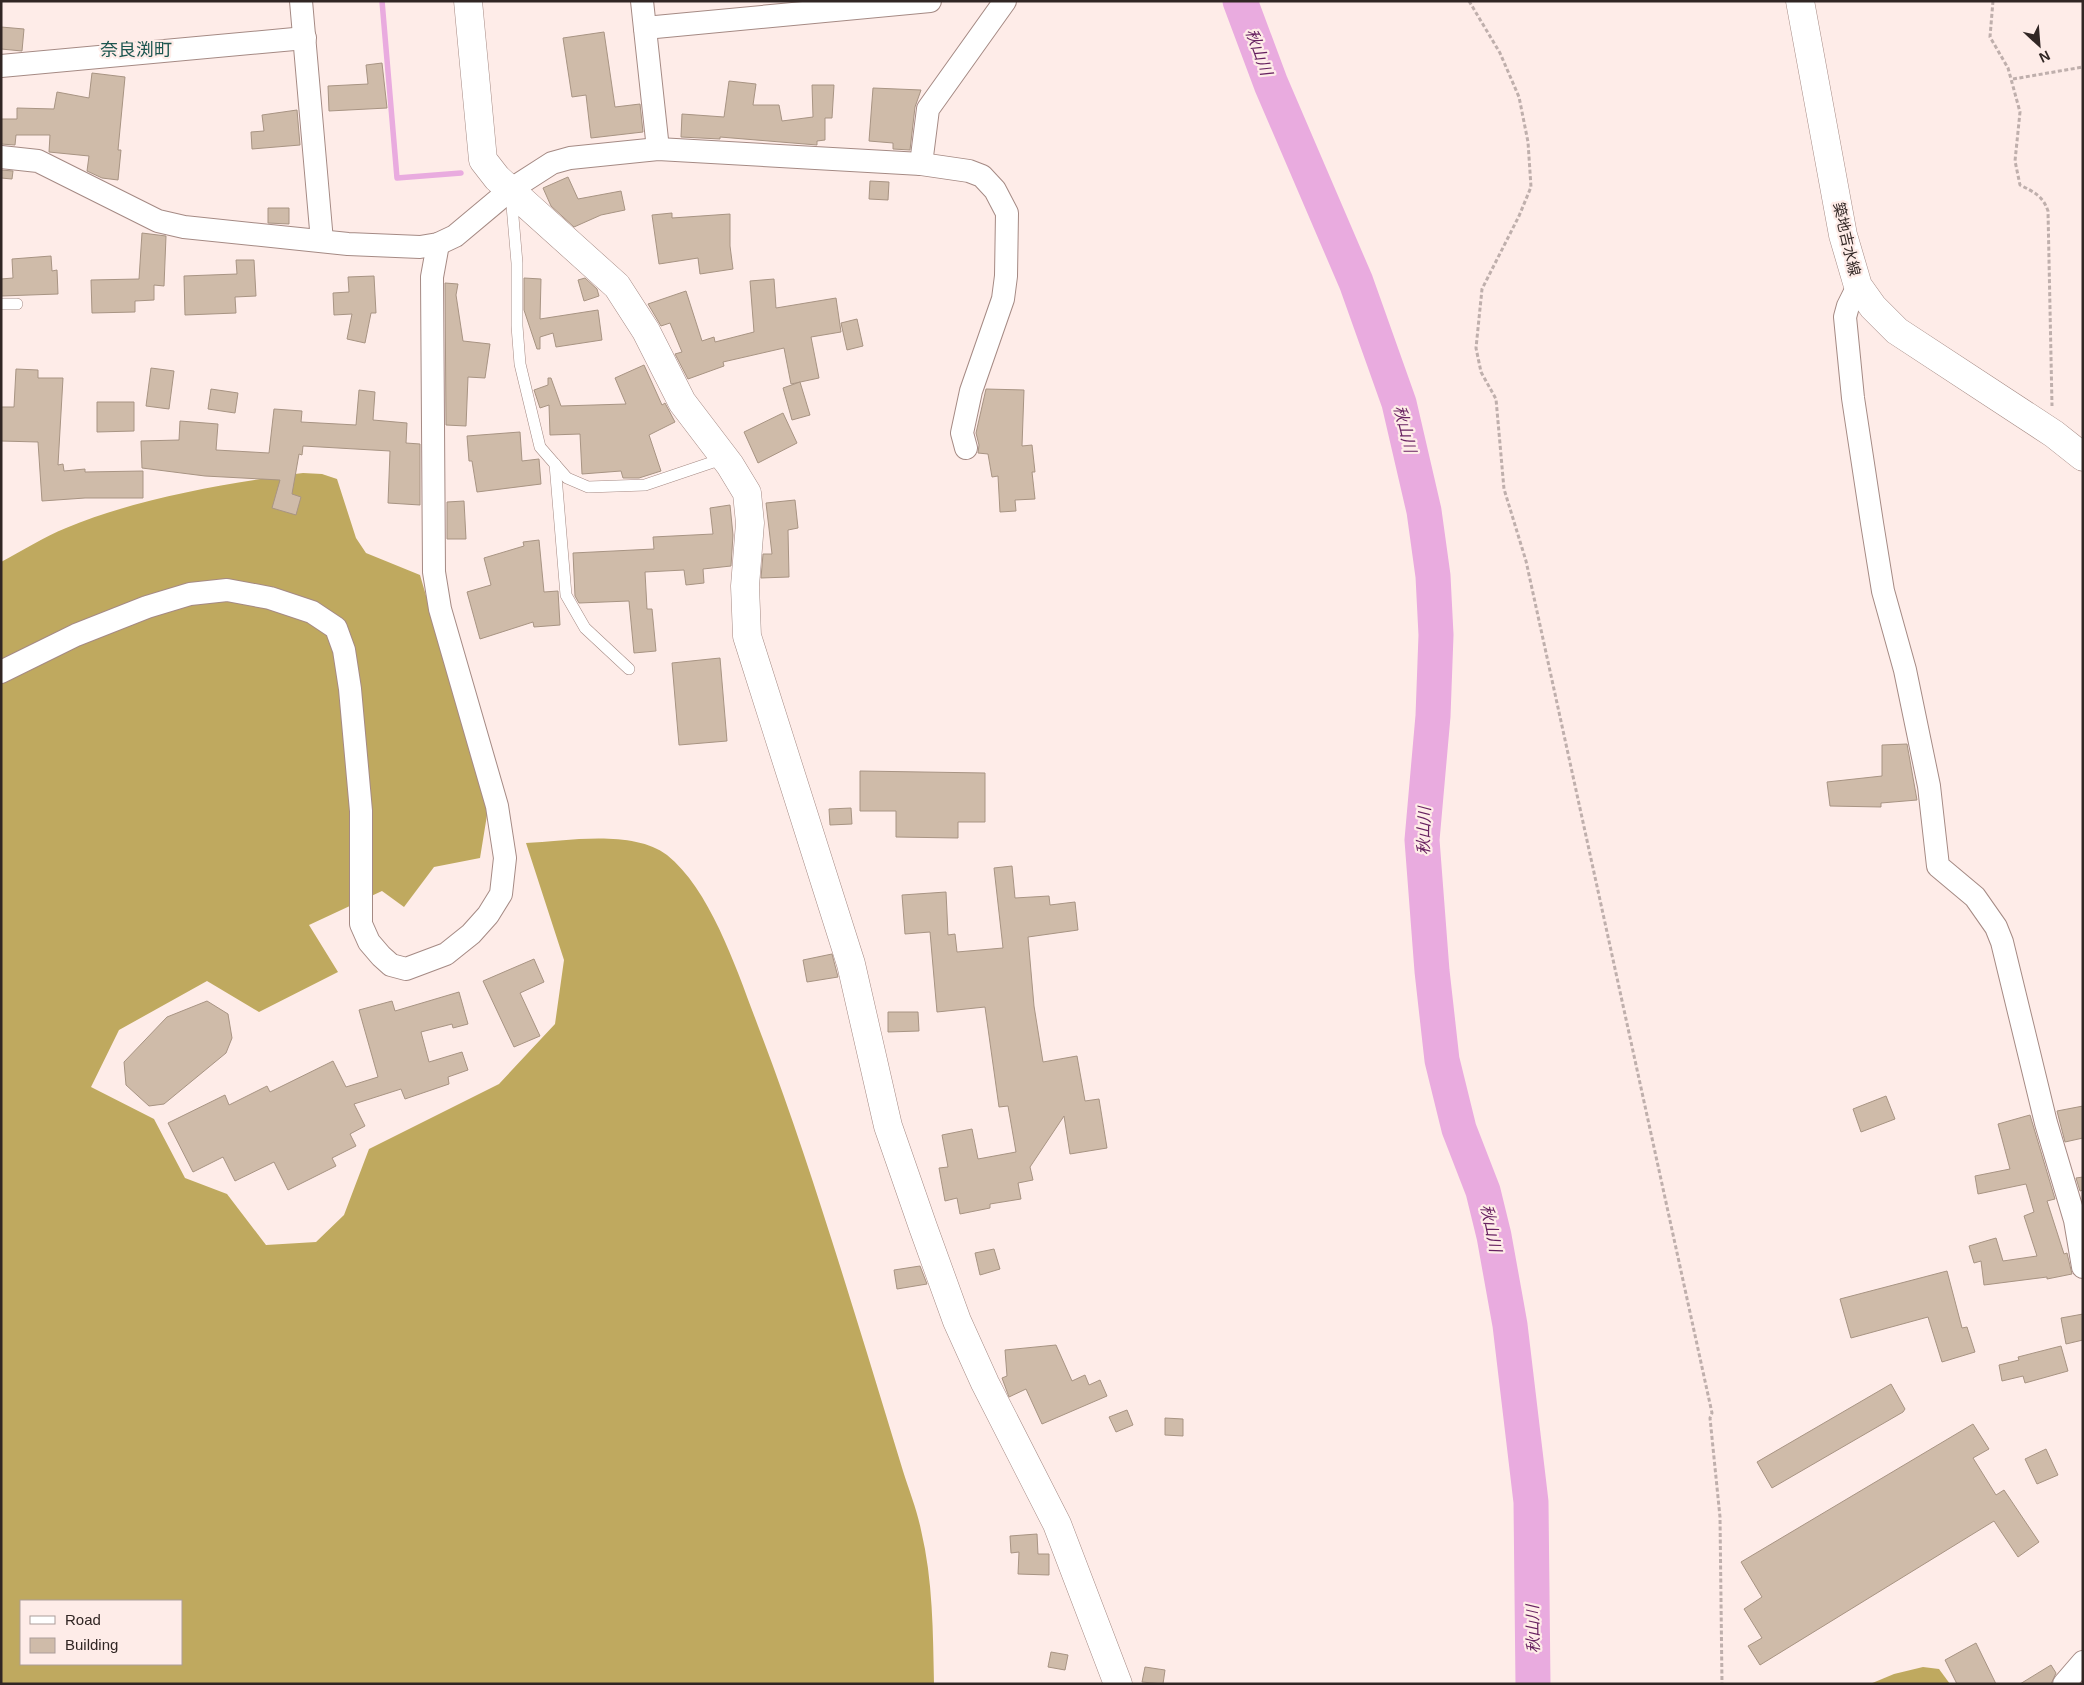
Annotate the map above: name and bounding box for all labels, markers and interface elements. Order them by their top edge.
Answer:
north arrow [2014,20,2064,70]
water label: 秋山川 [1243,27,1276,79]
district label: 奈良渕町 [100,40,172,60]
text: N [2037,47,2053,66]
street label: 築地吉水線 [1830,201,1864,277]
water label: 秋山川 [1391,404,1420,456]
water label: 秋山川 [1415,805,1433,855]
water label: 秋山川 [1478,1203,1505,1255]
legend [20,1600,182,1665]
water label: 秋山川 [1524,1603,1542,1653]
text: Road [65,1611,101,1628]
text: Building [65,1636,118,1653]

